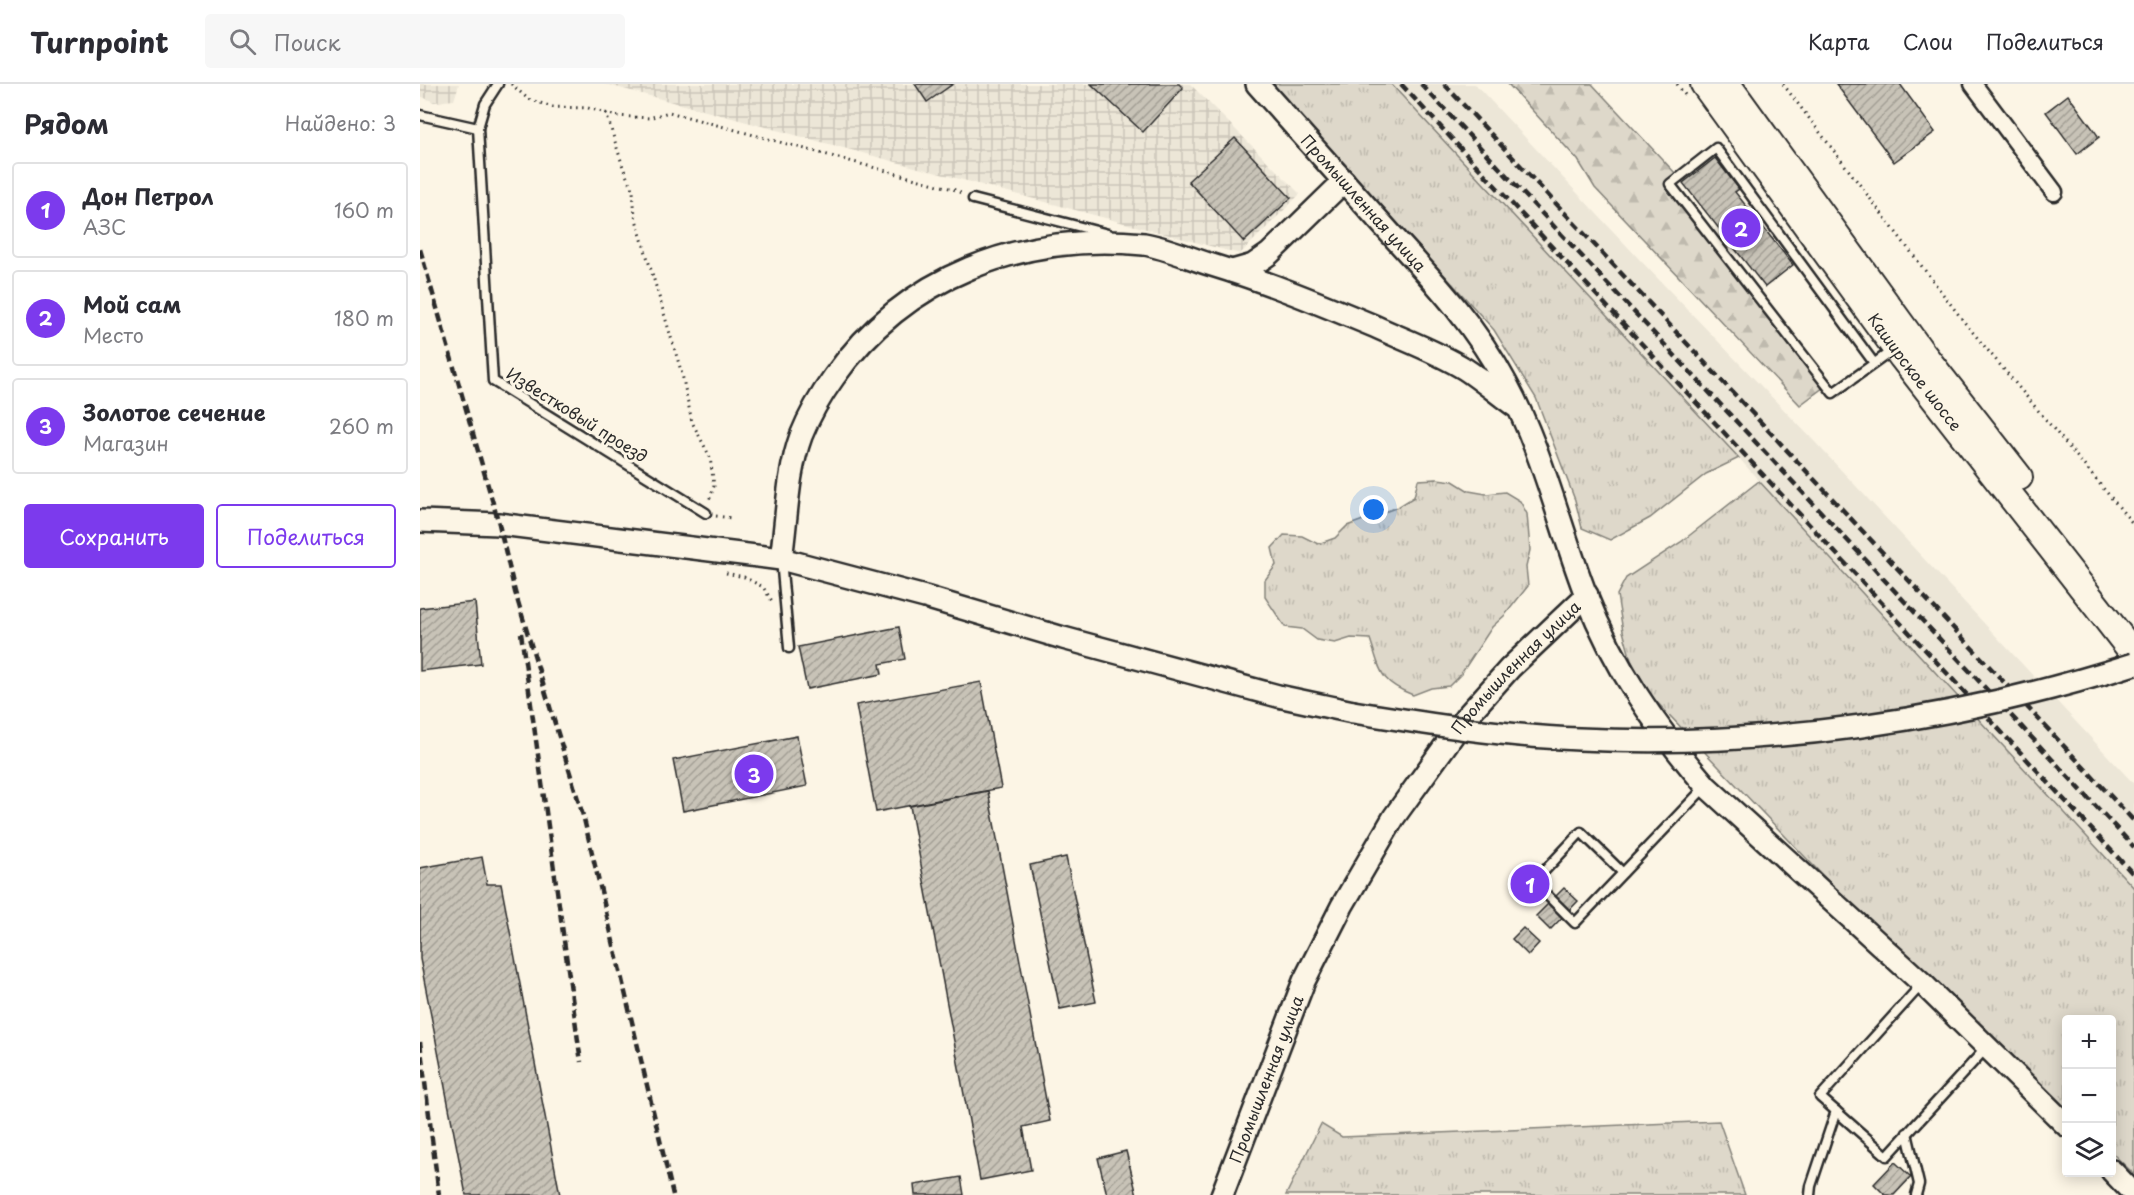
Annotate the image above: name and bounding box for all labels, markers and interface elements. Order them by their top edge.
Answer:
search box [205,14,625,68]
text: Turnpoint [30,20,169,63]
icon: search [226,25,259,58]
text: Поиск [274,25,341,58]
text: Карта [1808,25,1870,57]
text: Слои [1903,25,1953,57]
text: Поделиться [1986,25,2104,57]
text: Рядом [24,104,109,143]
text: Найдено: 3 [285,108,396,138]
street label: Промышленная улица [1296,128,1433,277]
text: Дон Петрол [83,179,214,212]
text: 1 [41,195,50,225]
text: 160 m [334,195,394,225]
pin: 2 [1722,206,1760,250]
text: АЗС [83,212,126,242]
text: Мой сам [83,287,182,320]
text: 2 [38,303,53,333]
text: 180 m [334,303,394,333]
street label: Каширское шоссе [1863,308,1968,435]
text: Место [83,320,144,350]
street label: Известковый проезд [502,361,653,467]
text: Золотое сечение [83,395,266,428]
text: 3 [39,411,52,441]
text: 260 m [329,411,394,441]
text: Магазин [83,428,169,458]
your location [1359,495,1388,524]
button: Сохранить [24,504,204,568]
button: Поделиться [216,504,396,568]
street label: Промышленная улица [1445,594,1585,738]
pin: 3 [734,752,774,796]
pin: 1 [1510,862,1550,906]
street label: Промышленная улица [1222,992,1308,1166]
map controls [2062,1015,2116,1177]
button: + [2062,1015,2116,1069]
button: − [2062,1069,2116,1123]
button: layers [2062,1123,2116,1177]

